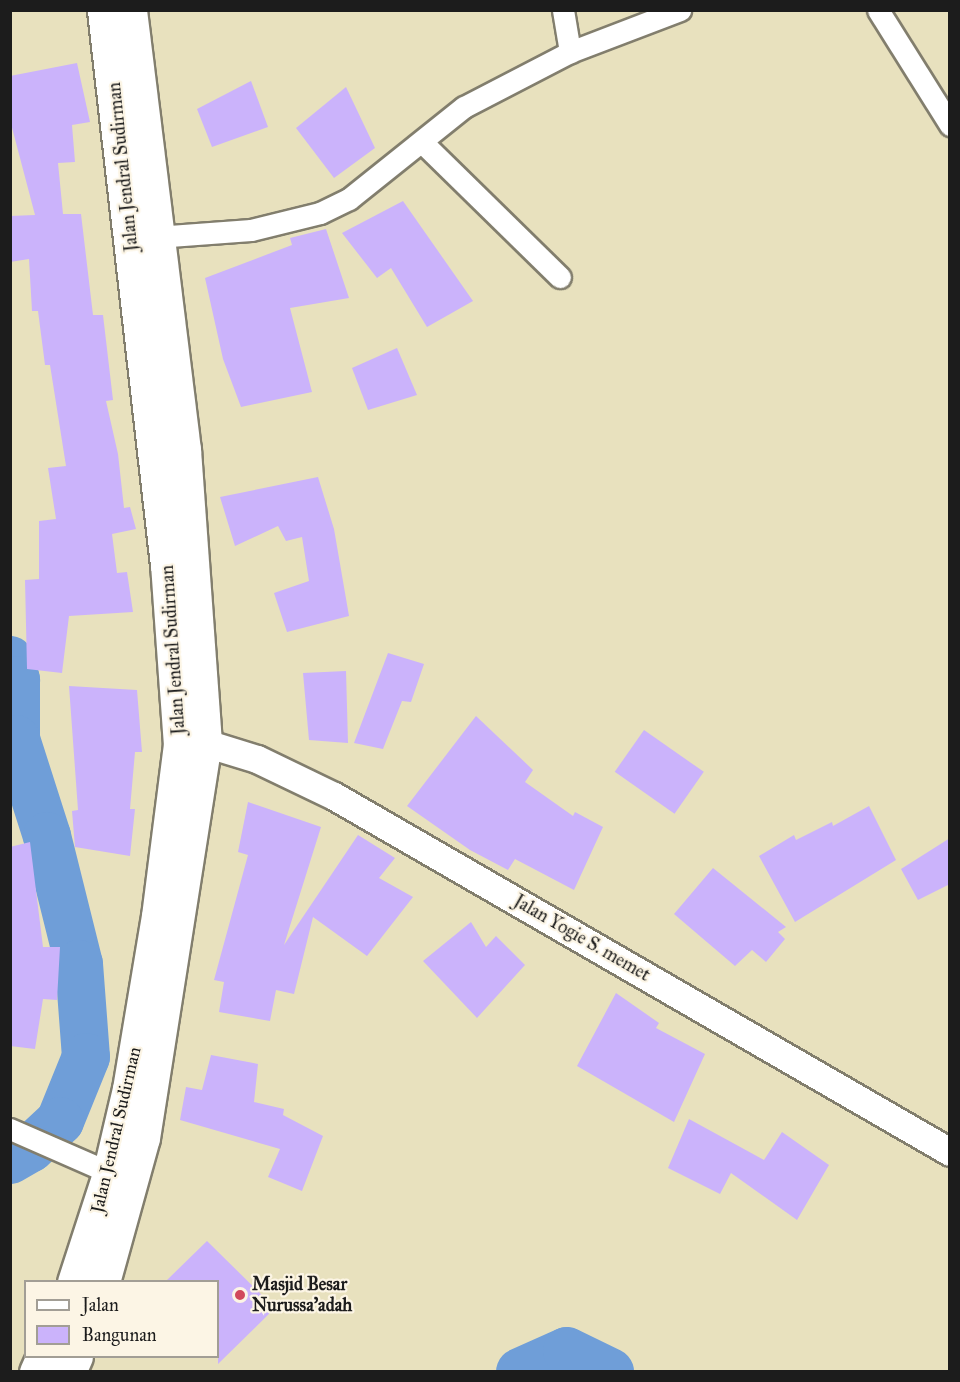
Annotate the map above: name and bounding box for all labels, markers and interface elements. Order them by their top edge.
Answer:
street label: Jalan Jendral Sudirman [103,81,143,253]
street label: Jalan Jendral Sudirman [156,564,190,736]
street label: Jalan Yogie S. memet [510,890,654,986]
street label: Jalan Jendral Sudirman [86,1045,146,1215]
place label: Masjid Besar Nurussa'adah [252,1274,352,1316]
legend [24,1280,219,1358]
marker: Masjid Besar Nurussa'adah [233,1288,247,1302]
text: Jalan [82,1294,119,1316]
text: Bangunan [82,1324,157,1346]

